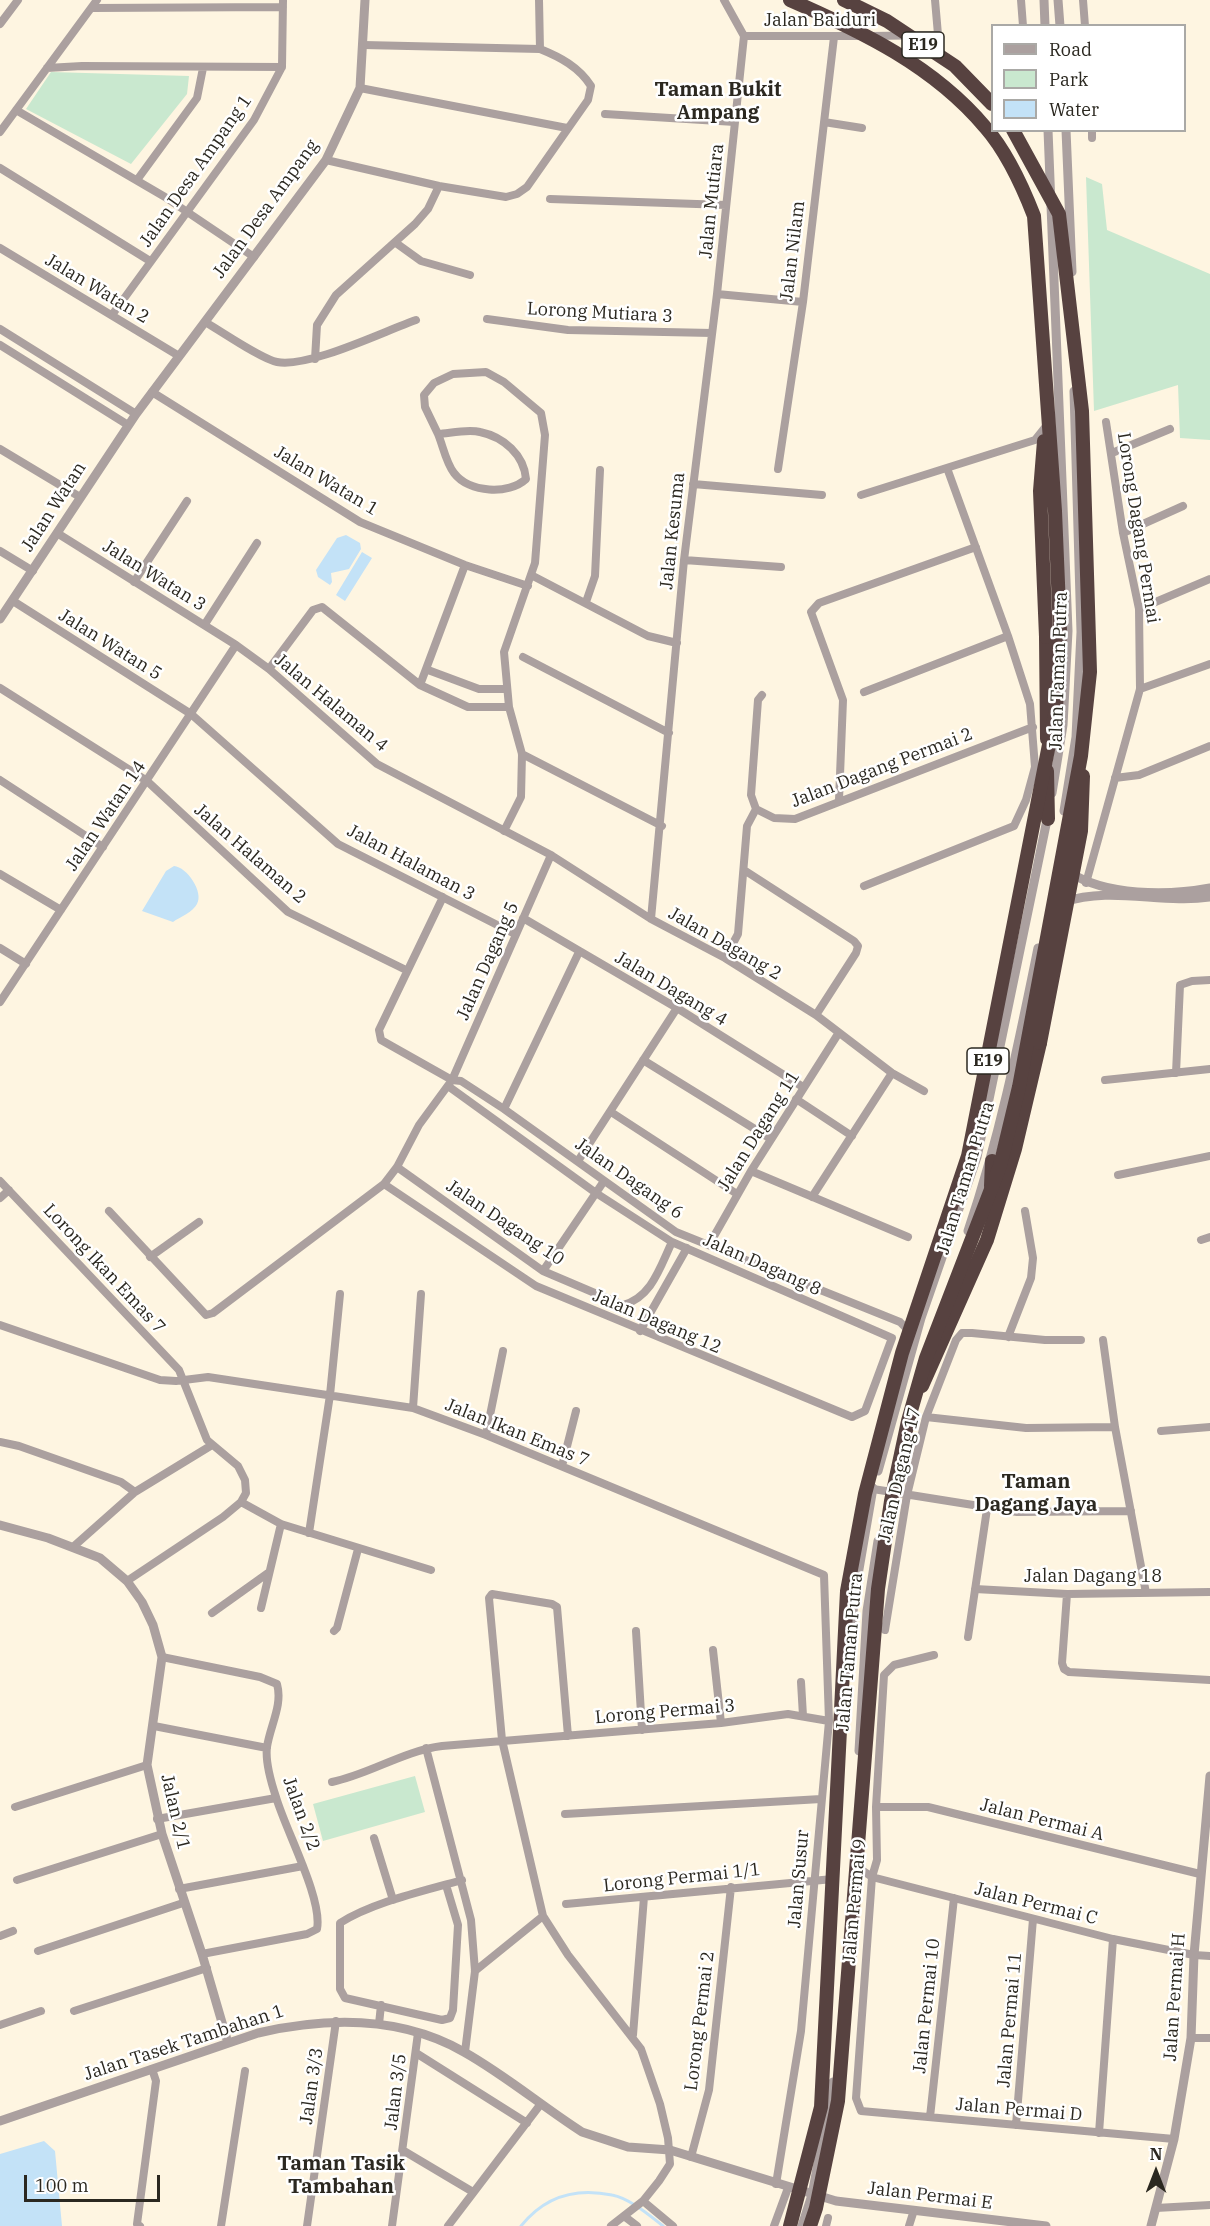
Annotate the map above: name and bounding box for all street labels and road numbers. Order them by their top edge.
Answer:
street label: Jalan Baiduri [764,10,876,32]
road number: E19 [902,32,944,58]
street label: Jalan Desa Ampang 1 [135,91,257,251]
street label: Jalan Desa Ampang [209,136,323,282]
street label: Jalan Mutiara [695,143,729,259]
street label: Jalan Nilam [776,200,810,302]
street label: Jalan Watan 2 [41,249,153,329]
street label: Lorong Mutiara 3 [527,298,673,328]
street label: Lorong Dagang Permai [1112,431,1164,625]
street label: Jalan Watan 1 [270,441,382,521]
street label: Jalan Watan [17,458,91,556]
street label: Jalan Kesuma [656,471,690,591]
street label: Jalan Watan 3 [98,536,210,616]
street label: Jalan Taman Putra [1045,591,1073,751]
street label: Jalan Watan 5 [54,605,166,685]
street label: Jalan Halaman 4 [270,649,392,757]
street label: Jalan Dagang Permai 2 [788,723,976,813]
street label: Jalan Watan 14 [61,757,151,875]
street label: Jalan Halaman 2 [189,799,311,909]
street label: Jalan Halaman 3 [343,820,479,906]
street label: Jalan Dagang 5 [452,899,524,1023]
street label: Jalan Dagang 2 [665,903,785,985]
street label: Jalan Dagang 4 [611,947,731,1031]
road number: E19 [967,1048,1009,1074]
street label: Jalan Dagang 11 [713,1067,805,1195]
street label: Jalan Taman Putra [932,1099,1000,1257]
street label: Jalan Dagang 6 [571,1134,687,1224]
street label: Jalan Dagang 10 [442,1175,568,1271]
street label: Lorong Ikan Emas 7 [38,1200,170,1338]
street label: Jalan Dagang 8 [700,1229,824,1301]
street label: Jalan Dagang 12 [589,1285,725,1359]
street label: Jalan Ikan Emas 7 [442,1394,592,1472]
street label: Jalan Dagang 17 [874,1405,926,1545]
street label: Jalan Dagang 18 [1024,1566,1162,1588]
street label: Jalan Taman Putra [832,1572,868,1732]
street label: Lorong Permai 3 [594,1695,736,1729]
street label: Jalan 2/1 [156,1772,194,1852]
street label: Jalan 2/2 [278,1774,324,1854]
street label: Jalan Permai A [978,1794,1106,1846]
street label: Jalan Susur [784,1829,814,1929]
street label: Jalan Permai 9 [839,1838,871,1964]
street label: Lorong Permai 1/1 [602,1859,762,1897]
street label: Jalan Permai C [972,1878,1100,1930]
street label: Jalan Permai H [1160,1932,1190,2062]
street label: Jalan Permai 10 [909,1937,945,2075]
street label: Lorong Permai 2 [681,1950,719,2092]
street label: Jalan Permai 11 [993,1951,1027,2089]
street label: Jalan Tasek Tambahan 1 [81,2000,287,2086]
street label: Jalan 3/3 [296,2046,328,2126]
street label: Jalan 3/5 [381,2052,411,2132]
street label: Jalan Permai D [955,2094,1083,2126]
street label: Jalan Permai E [866,2178,994,2214]

